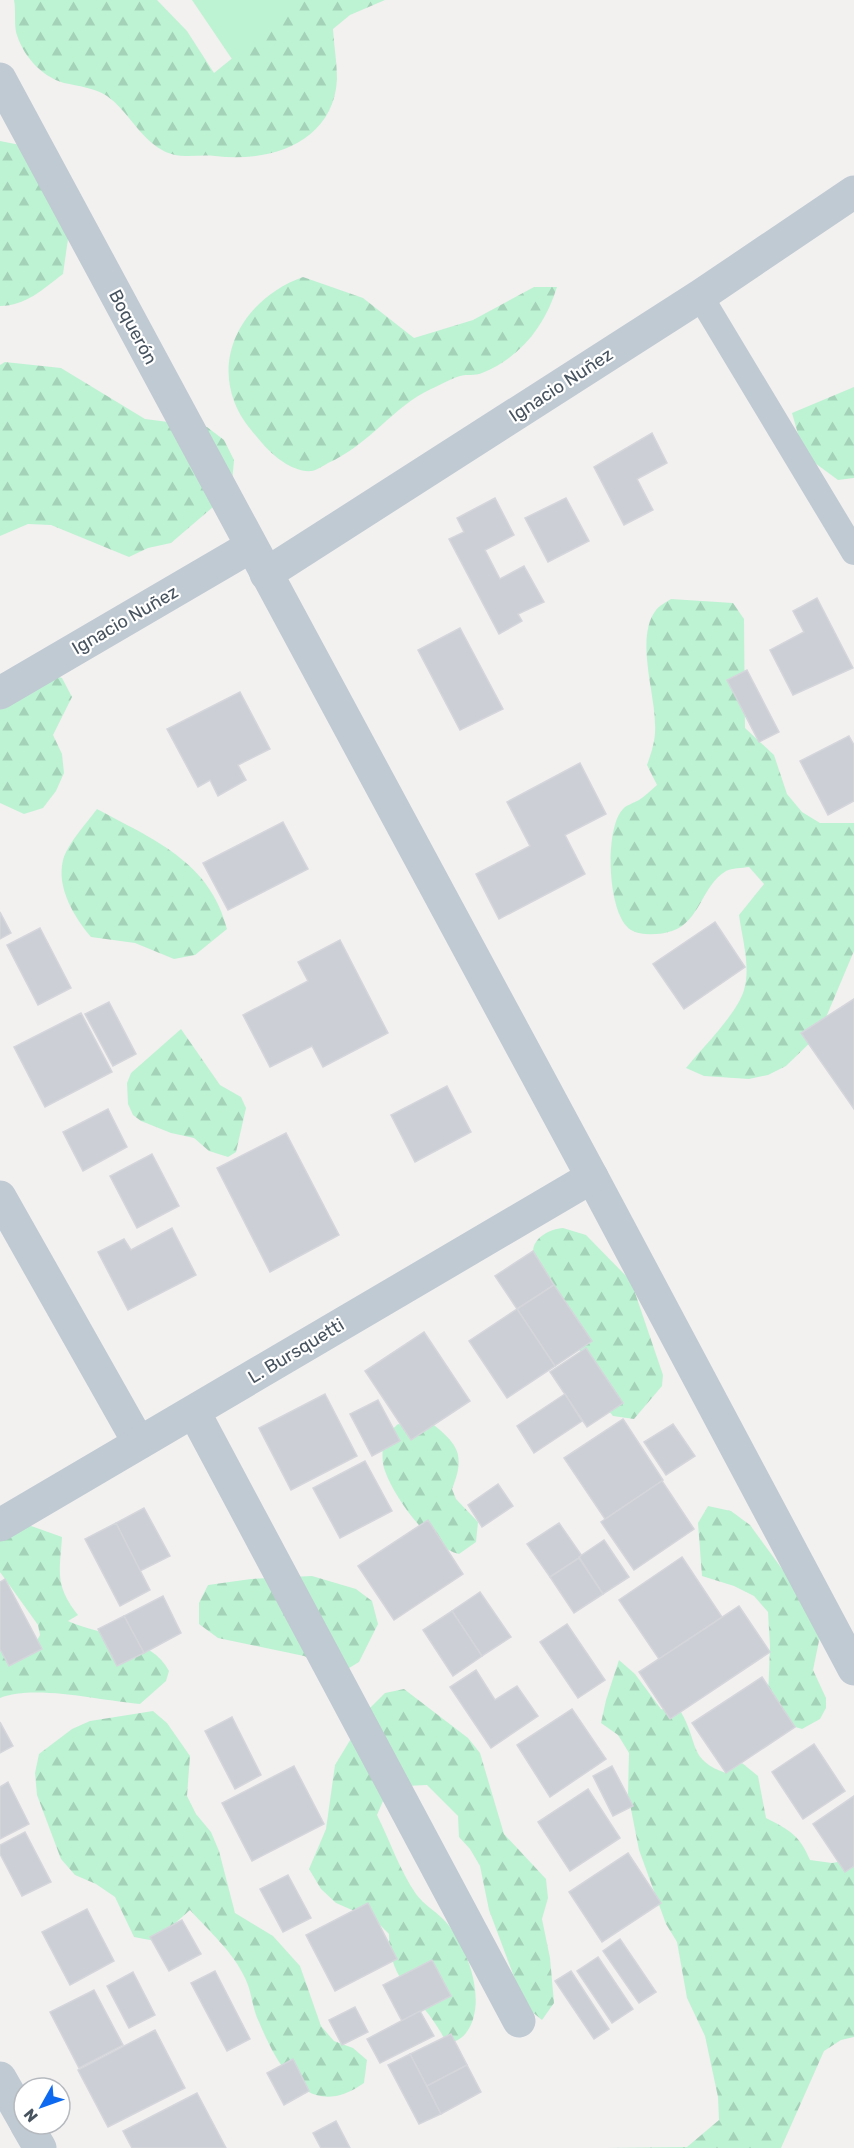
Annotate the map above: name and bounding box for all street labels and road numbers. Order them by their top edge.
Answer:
street label: Boquerón [104,286,162,368]
street label: Ignacio Nuñez [505,343,617,427]
street label: Ignacio Nuñez [68,581,182,659]
street label: L. Bursquetti [244,1314,348,1388]

